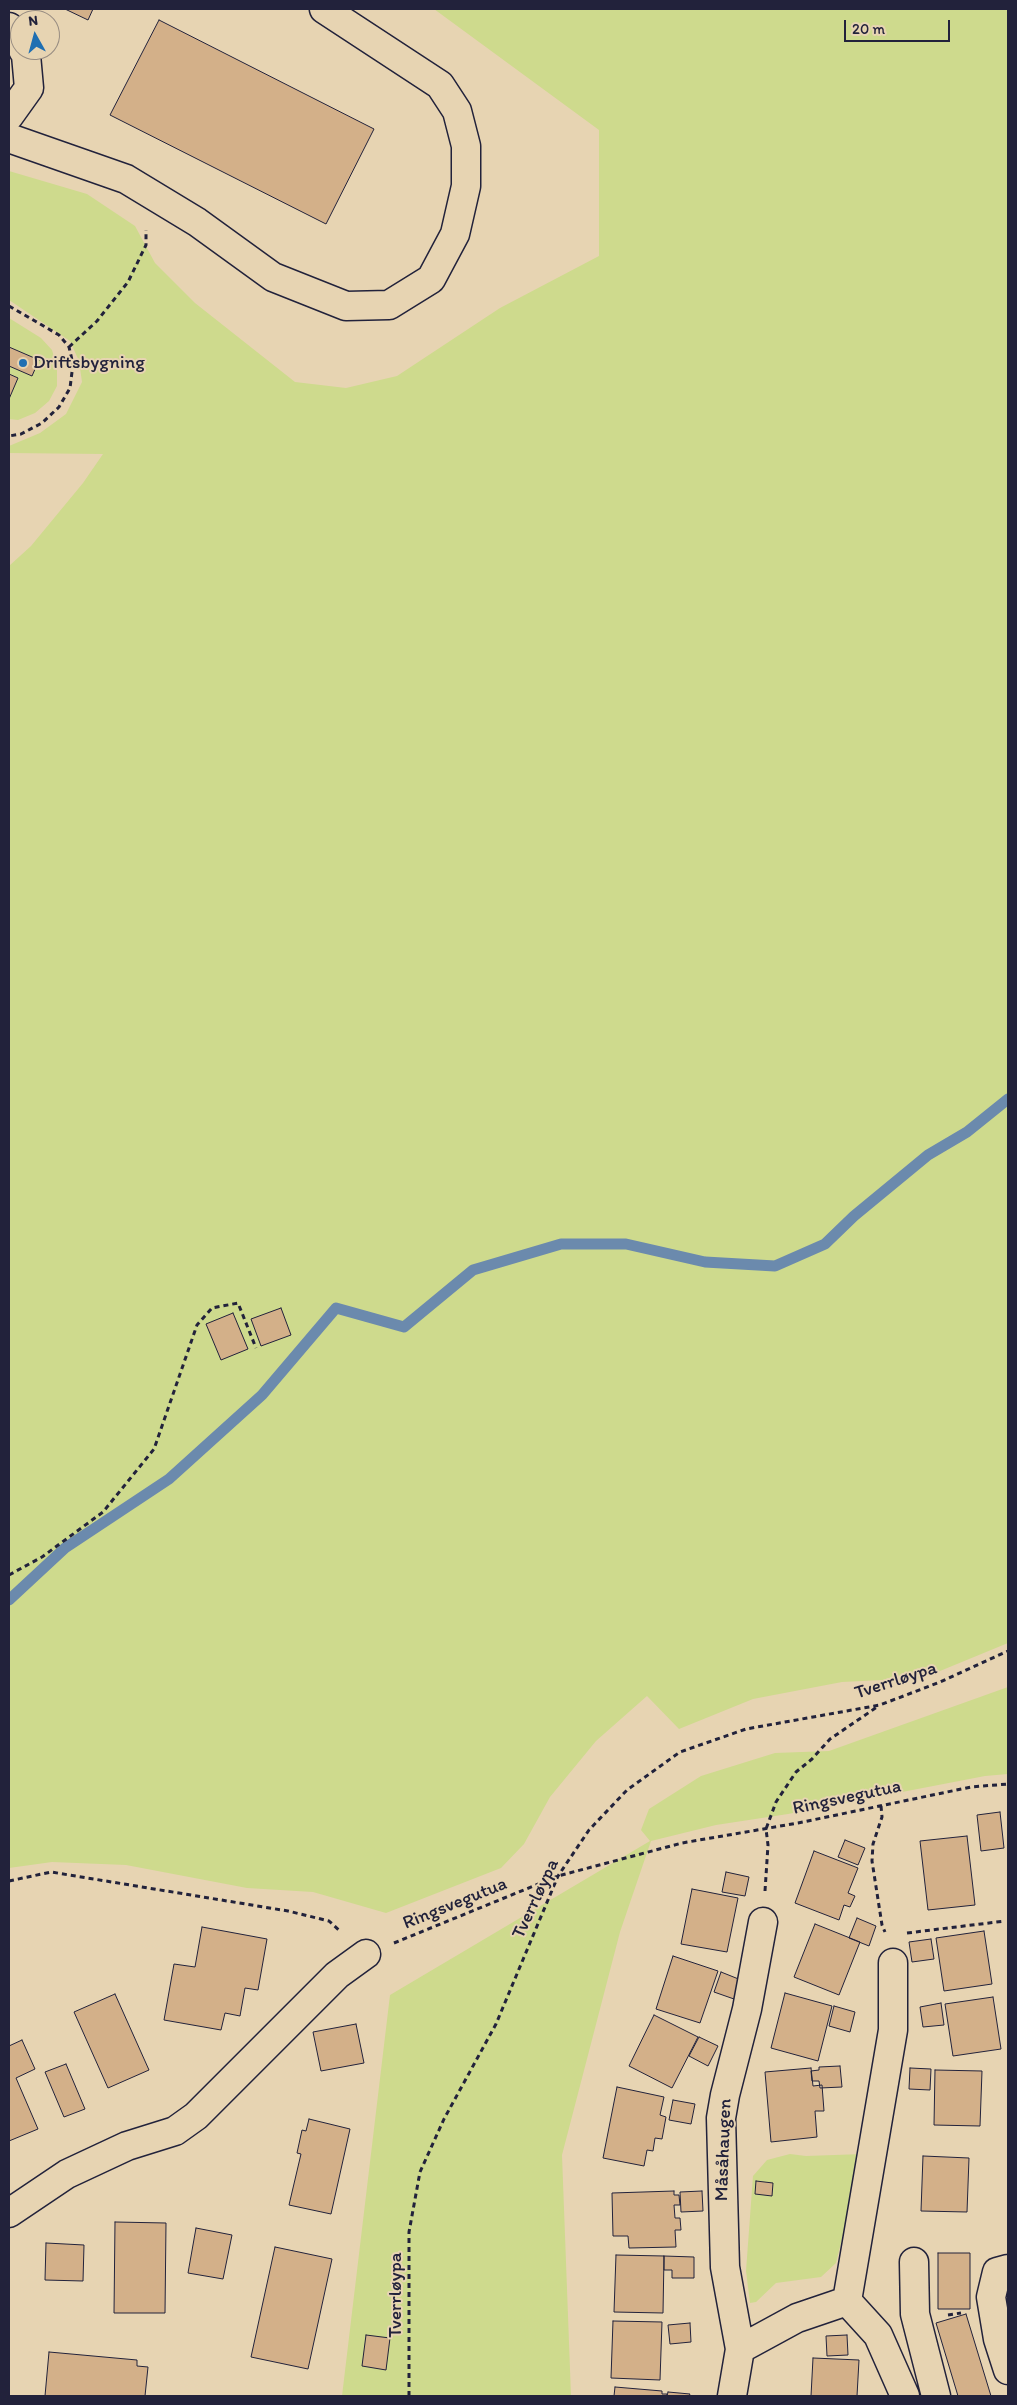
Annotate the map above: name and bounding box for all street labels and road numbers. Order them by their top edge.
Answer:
street label: Tverrløypa [852,1657,940,1705]
street label: Ringsvegutua [791,1775,903,1821]
street label: Tverrløypa [508,1856,564,1942]
street label: Ringsvegutua [400,1873,510,1935]
street label: Måsåhaugen [711,2098,737,2202]
street label: Tverrløypa [385,2252,407,2338]

